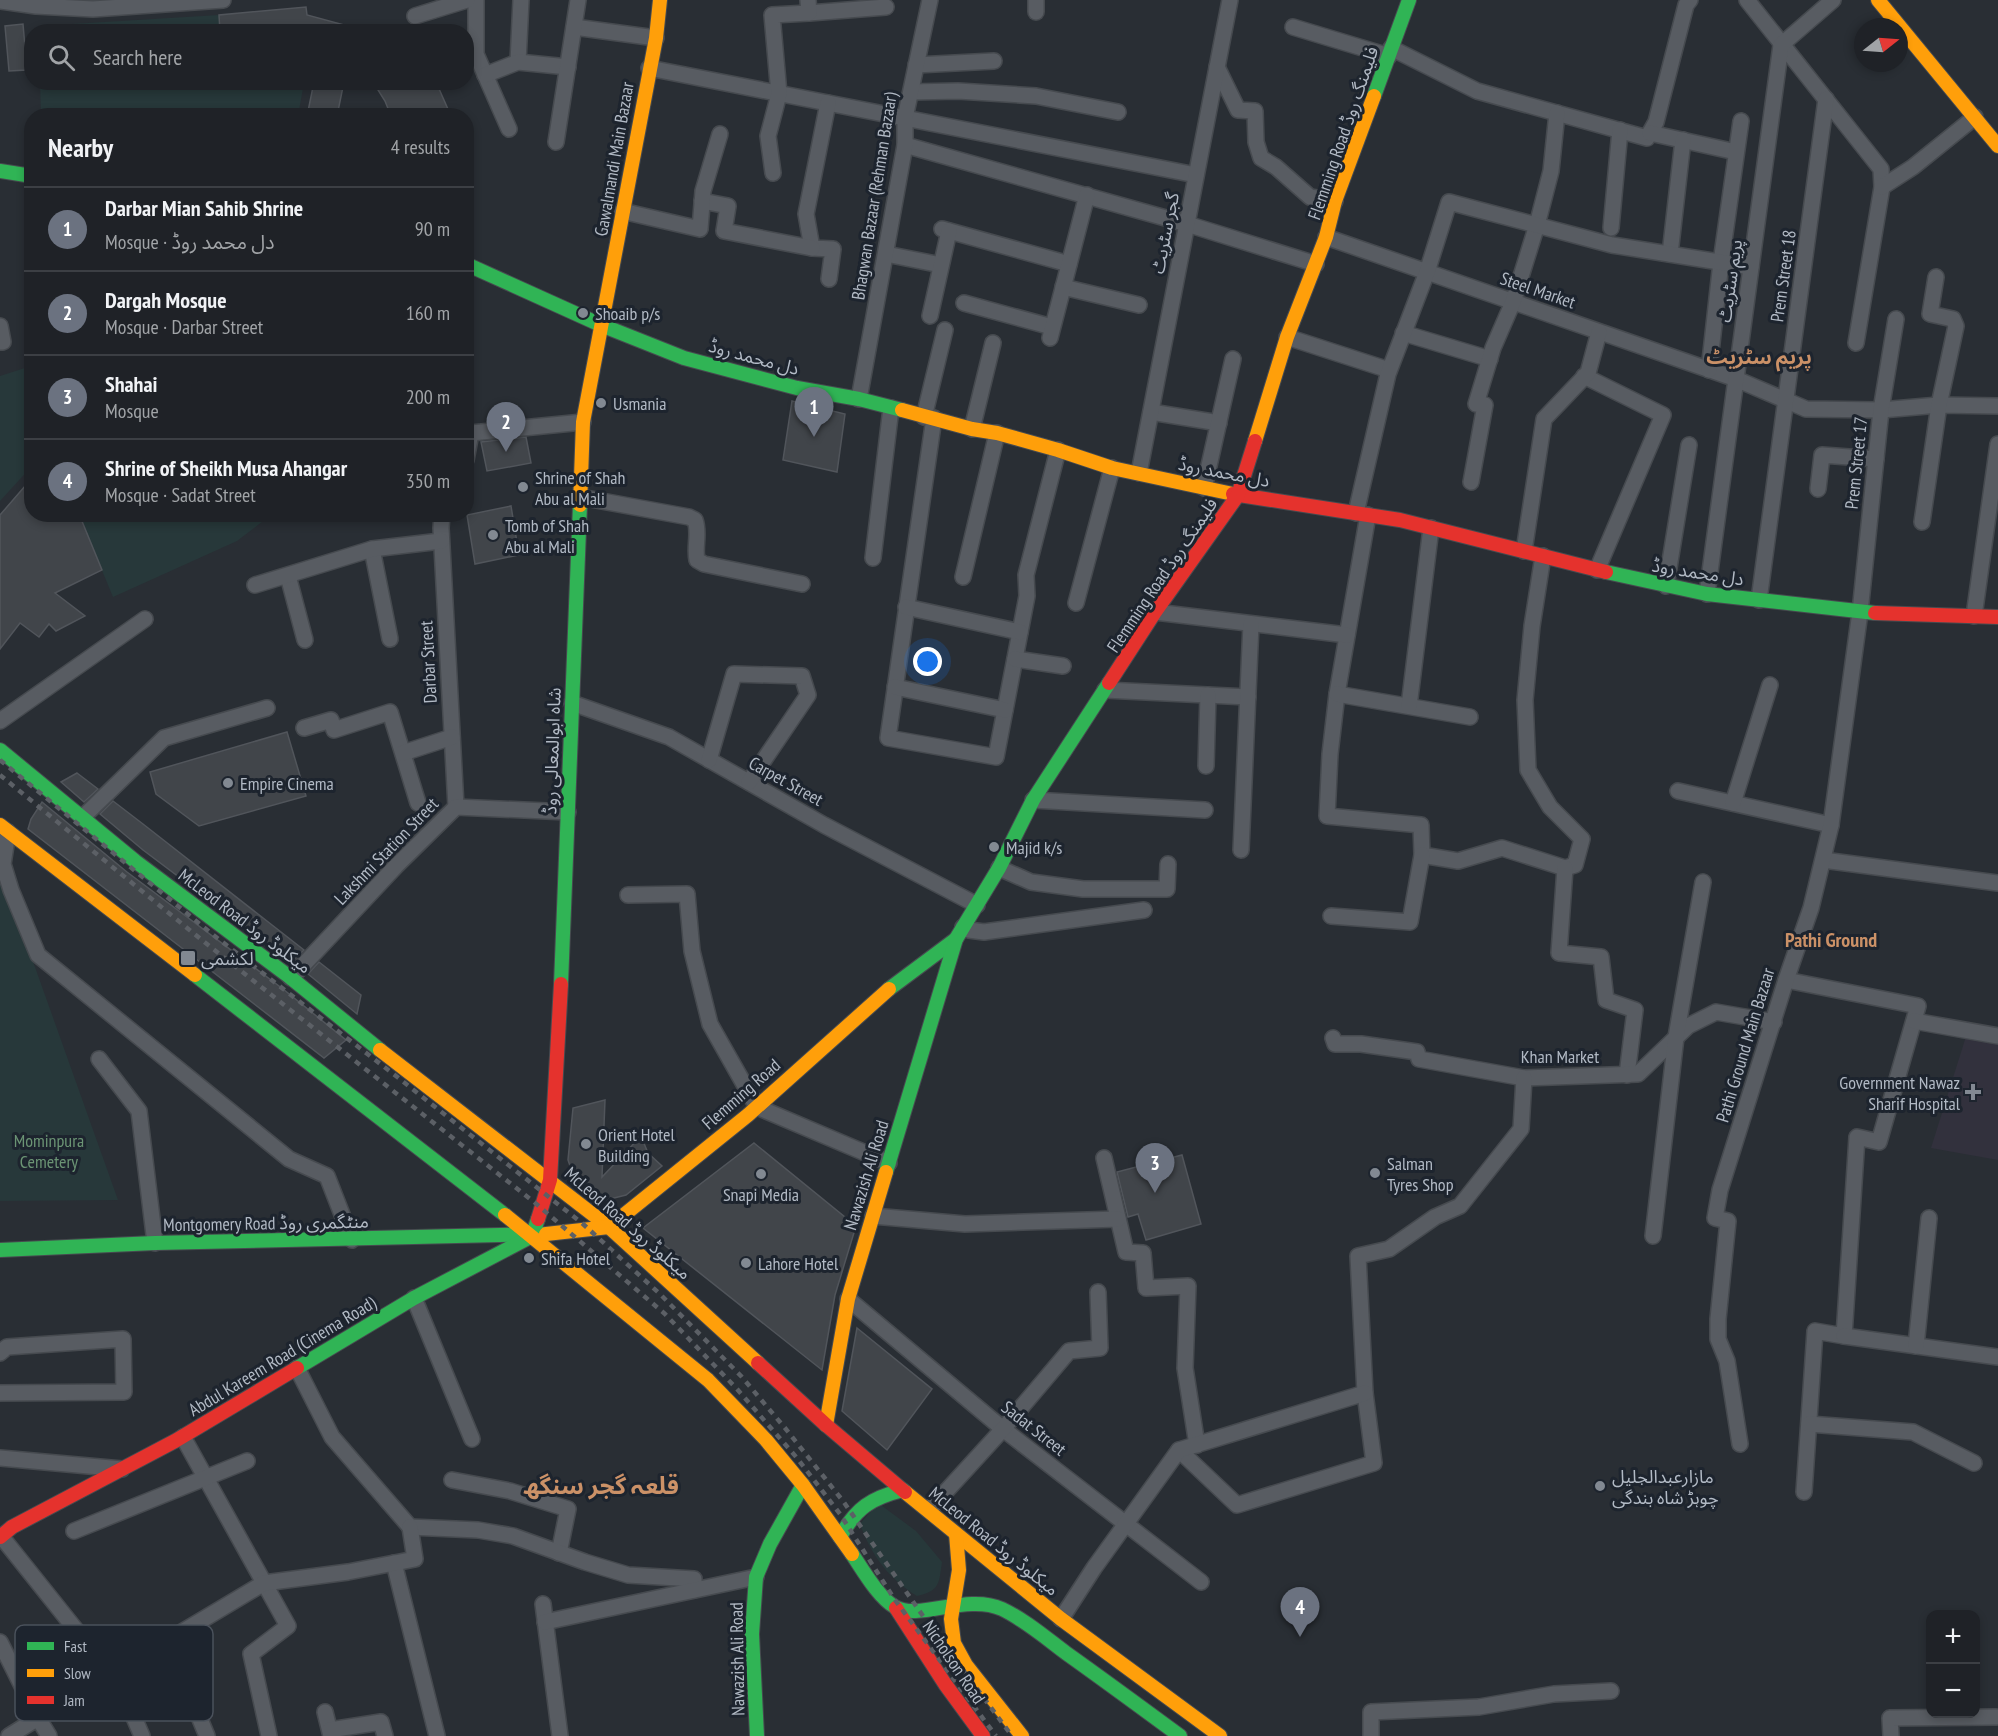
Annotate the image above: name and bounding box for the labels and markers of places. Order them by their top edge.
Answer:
place label: Shoaib p/s [595,302,660,325]
marker: Shoaib p/s [576,306,590,320]
pin: 1 [794,388,834,437]
place label: Usmania [613,392,666,415]
marker: Usmania [594,396,608,410]
pin: 2 [486,402,526,452]
place label: Shrine of Shah Abu al Mali [535,466,625,510]
marker: Shrine of Shah Abu al Mali [516,480,530,494]
place label: Tomb of Shah Abu al Mali [505,514,589,558]
marker: Tomb of Shah Abu al Mali [486,528,500,542]
place label: Empire Cinema [240,772,334,795]
marker: Empire Cinema [221,776,235,790]
place label: Majid k/s [1006,836,1062,859]
marker: Majid k/s [987,840,1001,854]
place label: لکشمی [201,947,254,970]
marker: لکشمی [179,949,197,967]
place label: Government Nawaz Sharif Hospital [1839,1071,1961,1115]
marker: Government Nawaz Sharif Hospital [1964,1083,1982,1101]
place label: Orient Hotel Building [598,1123,675,1167]
marker: Orient Hotel Building [579,1137,593,1151]
pin: 3 [1136,1144,1174,1193]
place label: Salman Tyres Shop [1387,1152,1454,1196]
marker: Salman Tyres Shop [1368,1166,1382,1180]
marker: Snapi Media [754,1167,768,1181]
place label: Snapi Media [723,1183,799,1206]
place label: Shifa Hotel [541,1247,611,1270]
marker: Shifa Hotel [522,1251,536,1265]
place label: Lahore Hotel [758,1252,839,1275]
marker: Lahore Hotel [739,1256,753,1270]
place label: مازارعبدالجلیل چوہڑ شاہ بندگی [1612,1465,1719,1509]
marker: مازارعبدالجلیل چوہڑ شاہ بندگی [1593,1479,1607,1493]
pin: 4 [1280,1588,1320,1637]

